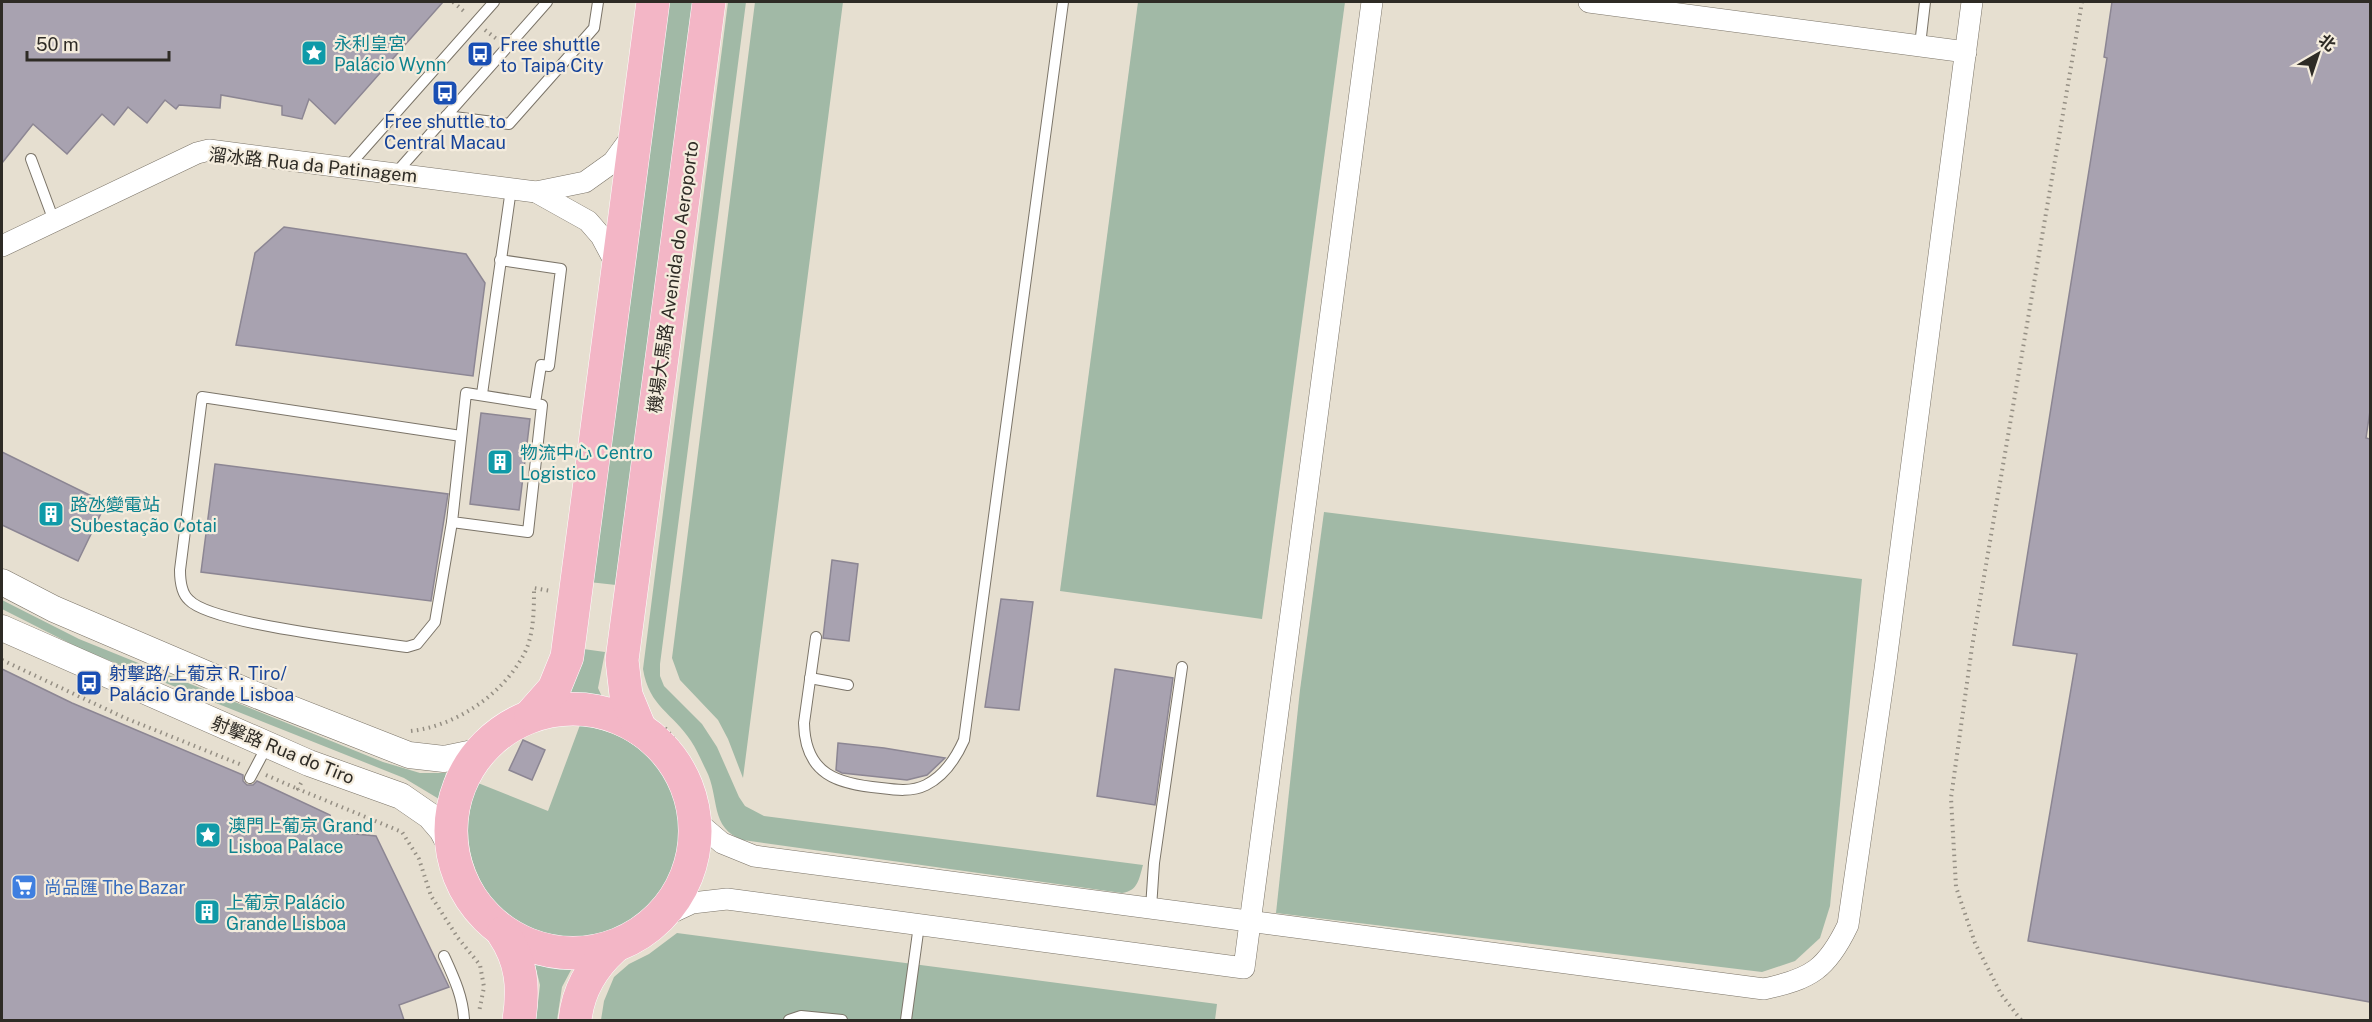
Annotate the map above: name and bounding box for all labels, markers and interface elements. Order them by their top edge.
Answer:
scale bar [27,24,170,62]
north arrow [2288,24,2348,84]
text: 北 [2315,30,2339,55]
place label: 永利皇宮 Palácio Wynn [334,33,446,75]
text: 50 m [36,34,79,55]
place label: Free shuttle to Taipa City [500,34,604,76]
place icon: 永利皇宮 Palácio Wynn [299,38,329,68]
bus stop icon: Free shuttle to Taipa City [465,39,495,69]
bus stop icon: Free shuttle to Central Macau [430,78,460,108]
place label: Free shuttle to Central Macau [384,111,506,153]
street label: 機場大馬路 Avenida do Aeroporto [644,140,702,414]
street label: 溜冰路 Rua da Patinagem [208,144,418,186]
place label: 物流中心 Centro Logistico [520,442,653,484]
building icon: 物流中心 Centro Logistico [485,447,515,477]
place label: 路氹變電站 Subestação Cotai [70,494,217,536]
building icon: 路氹變電站 Subestação Cotai [36,499,66,529]
place label: 射擊路/上葡京 R. Tiro/ Palácio Grande Lisboa [109,663,294,705]
bus stop icon: 射擊路/上葡京 R. Tiro/ Palácio Grande Lisboa [74,668,104,698]
street label: 射擊路 Rua do Tiro [208,712,358,788]
place label: 澳門上葡京 Grand Lisboa Palace [228,815,373,857]
place icon: 澳門上葡京 Grand Lisboa Palace [193,820,223,850]
supermarket icon: 尚品匯 The Bazar [9,872,39,902]
place label: 尚品匯 The Bazar [44,877,186,898]
place label: 上葡京 Palácio Grande Lisboa [226,892,346,934]
building icon: 上葡京 Palácio Grande Lisboa [192,897,222,927]

